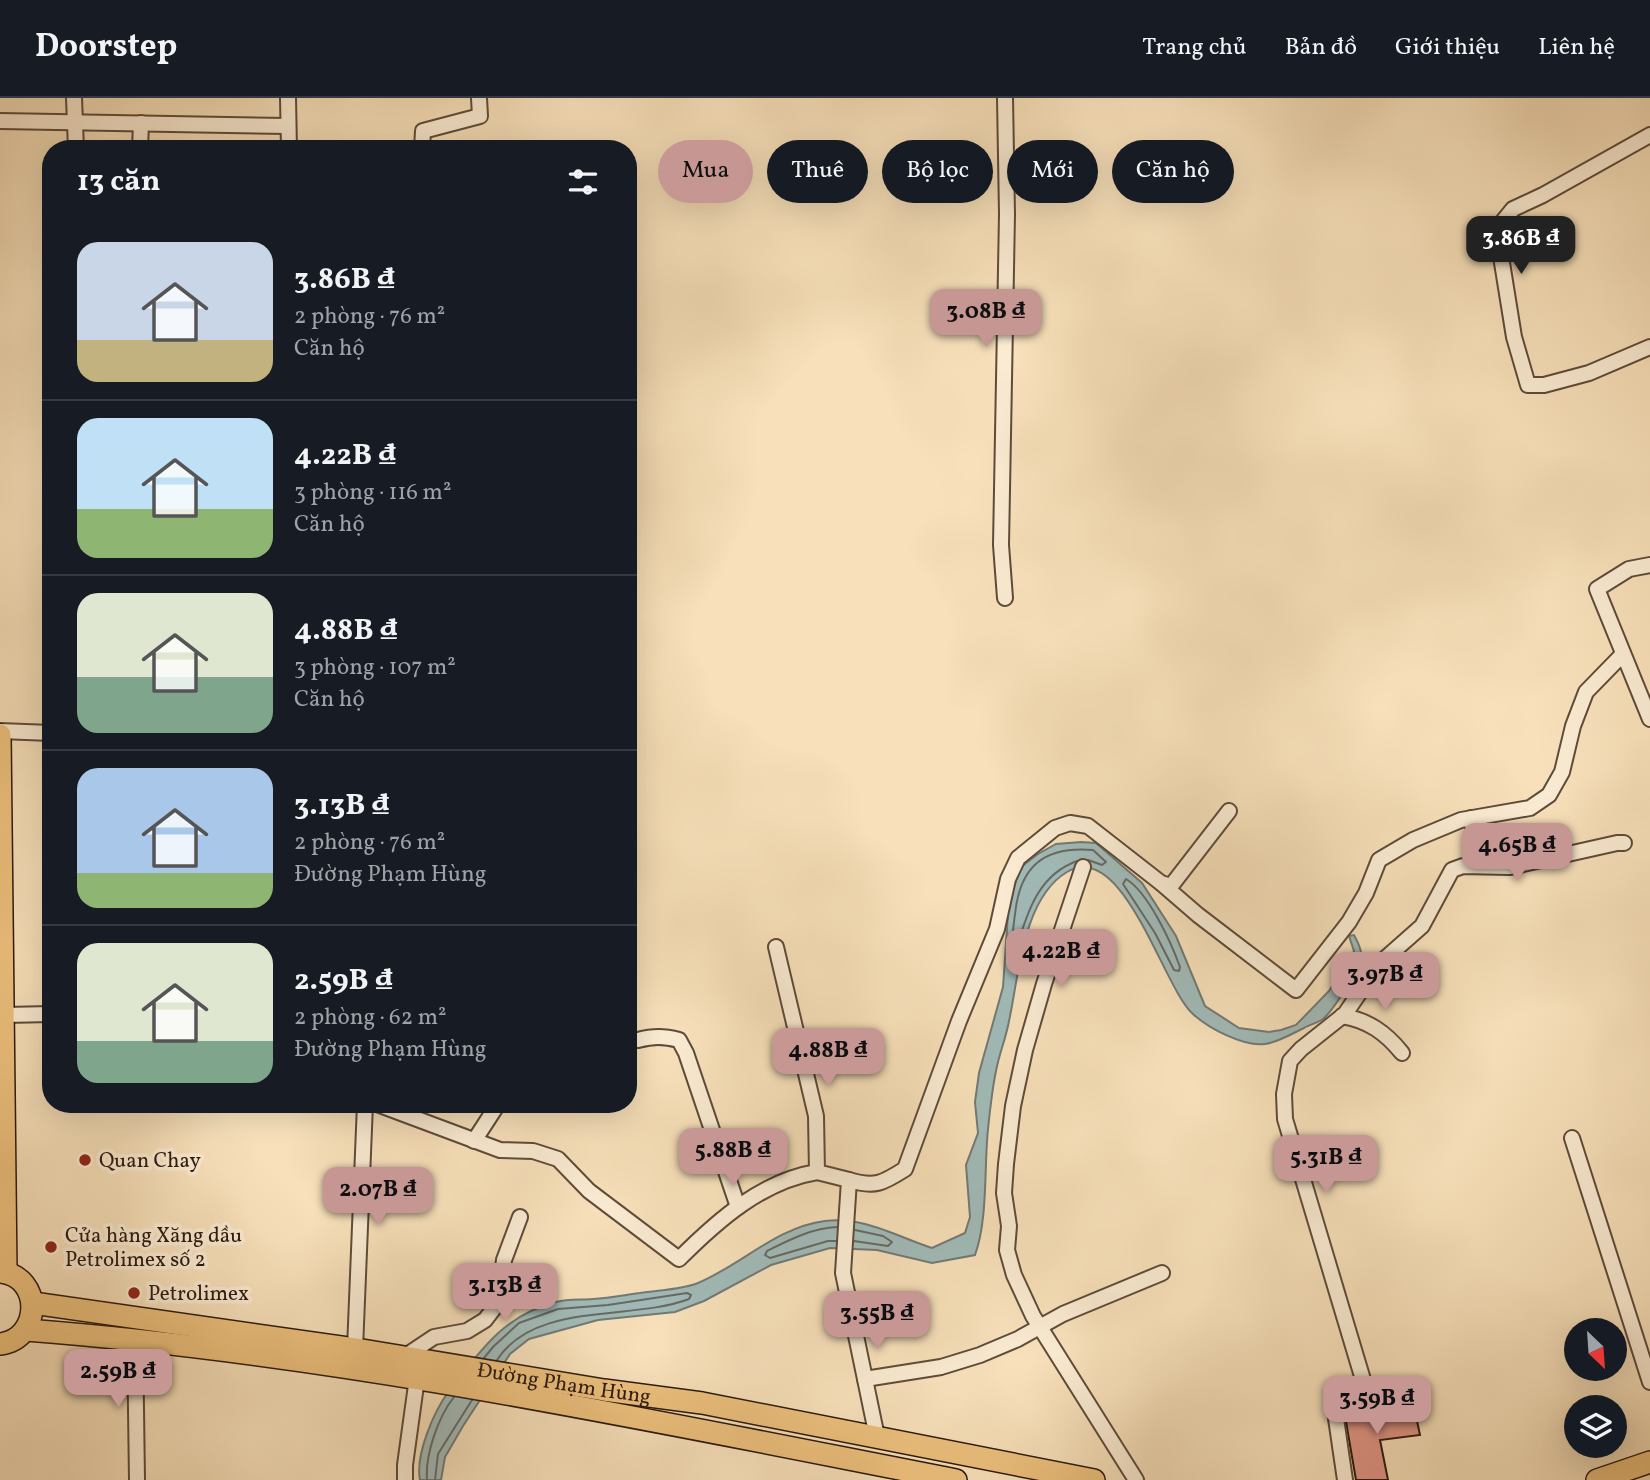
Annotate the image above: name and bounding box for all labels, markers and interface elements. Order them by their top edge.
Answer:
text: Doorstep [35,25,177,71]
text: Trang chủ [1142,31,1247,65]
text: Bản đồ [1285,31,1357,65]
text: Giới thiệu [1395,31,1500,65]
text: Liên hệ [1538,31,1615,65]
chip: Mua [658,140,753,203]
chip: Thuê [767,140,868,203]
chip: Bộ lọc [882,140,993,203]
chip: Mới [1007,140,1098,203]
chip: Căn hộ [1112,140,1234,203]
text: 13 căn [77,161,161,203]
icon: filters [564,163,602,201]
pin: 3.86B ₫ [1456,216,1586,276]
text: 3.86B ₫ [1482,223,1560,255]
text: 3.86B ₫ [294,259,395,301]
icon: home [133,270,217,354]
pin: 3.08B ₫ [921,289,1051,349]
text: 3.08B ₫ [947,296,1025,328]
text: 2 phòng · 76 m² [294,301,445,333]
text: Căn hộ [294,333,365,365]
text: 4.22B ₫ [294,435,396,477]
icon: home [133,446,217,530]
text: 3 phòng · 116 m² [294,477,451,509]
text: Căn hộ [294,509,365,541]
text: 4.88B ₫ [294,610,398,652]
icon: home [133,621,217,705]
text: 3 phòng · 107 m² [294,652,456,684]
text: Căn hộ [294,684,365,716]
text: 3.13B ₫ [294,785,390,827]
icon: home [133,796,217,880]
pin: 4.65B ₫ [1452,824,1582,883]
text: 2 phòng · 76 m² [294,827,445,859]
text: 4.65B ₫ [1478,830,1556,862]
text: Đường Phạm Hùng [294,859,487,891]
pin: 4.22B ₫ [996,930,1126,989]
text: 4.22B ₫ [1022,936,1100,968]
pin: 3.97B ₫ [1320,953,1450,1012]
text: 3.97B ₫ [1347,959,1423,991]
text: 2.59B ₫ [294,960,393,1002]
icon: home [133,971,217,1055]
text: 2 phòng · 62 m² [294,1002,447,1034]
pin: 4.88B ₫ [763,1028,893,1088]
text: Đường Phạm Hùng [294,1034,487,1066]
text: 4.88B ₫ [788,1035,868,1067]
pin: 5.88B ₫ [668,1128,798,1188]
text: 5.88B ₫ [695,1135,771,1167]
pin: 5.31B ₫ [1261,1136,1391,1195]
text: 5.31B ₫ [1290,1142,1362,1174]
place label: Quan Chay [99,1147,201,1176]
marker: Quan Chay [77,1152,93,1168]
pin: 2.07B ₫ [313,1168,443,1227]
text: 2.07B ₫ [339,1174,417,1206]
place label: Cửa hàng Xăng dầu Petrolimex số 2 [65,1222,242,1275]
marker: Cửa hàng Xăng dầu Petrolimex số 2 [43,1239,59,1255]
pin: 3.13B ₫ [440,1264,570,1323]
text: 3.13B ₫ [468,1270,542,1302]
place label: Petrolimex [148,1280,249,1309]
marker: Petrolimex [126,1285,142,1301]
pin: 3.55B ₫ [812,1292,942,1351]
text: 3.55B ₫ [840,1298,914,1330]
north arrow [1564,1318,1628,1381]
map controls [1564,1318,1627,1458]
pin: 2.59B ₫ [53,1350,183,1409]
text: 2.59B ₫ [80,1356,156,1388]
street label: Đường Phạm Hùng [475,1356,653,1412]
pin: 3.59B ₫ [1312,1376,1442,1436]
text: 3.59B ₫ [1339,1383,1415,1415]
button: layers [1564,1395,1627,1458]

